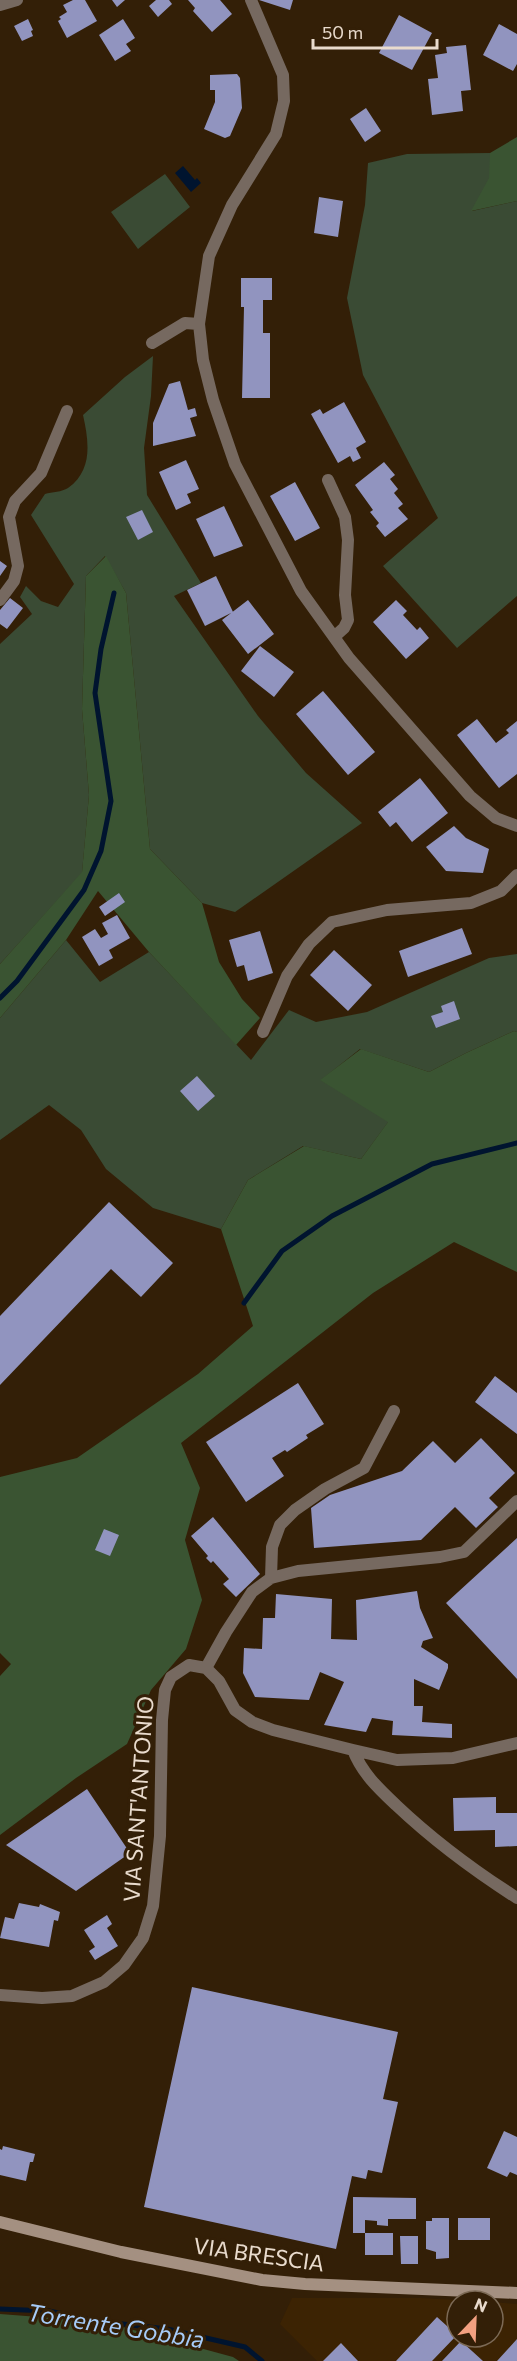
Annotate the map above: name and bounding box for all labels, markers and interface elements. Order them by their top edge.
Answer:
scale bar [313,12,438,50]
text: 50 m [322,21,363,43]
street label: VIA SANT'ANTONIO [117,1695,159,1903]
street label: VIA BRESCIA [192,2231,326,2277]
north arrow [445,2289,505,2349]
text: N [472,2294,490,2316]
water label: Torrente Gobbia [25,2297,207,2353]

